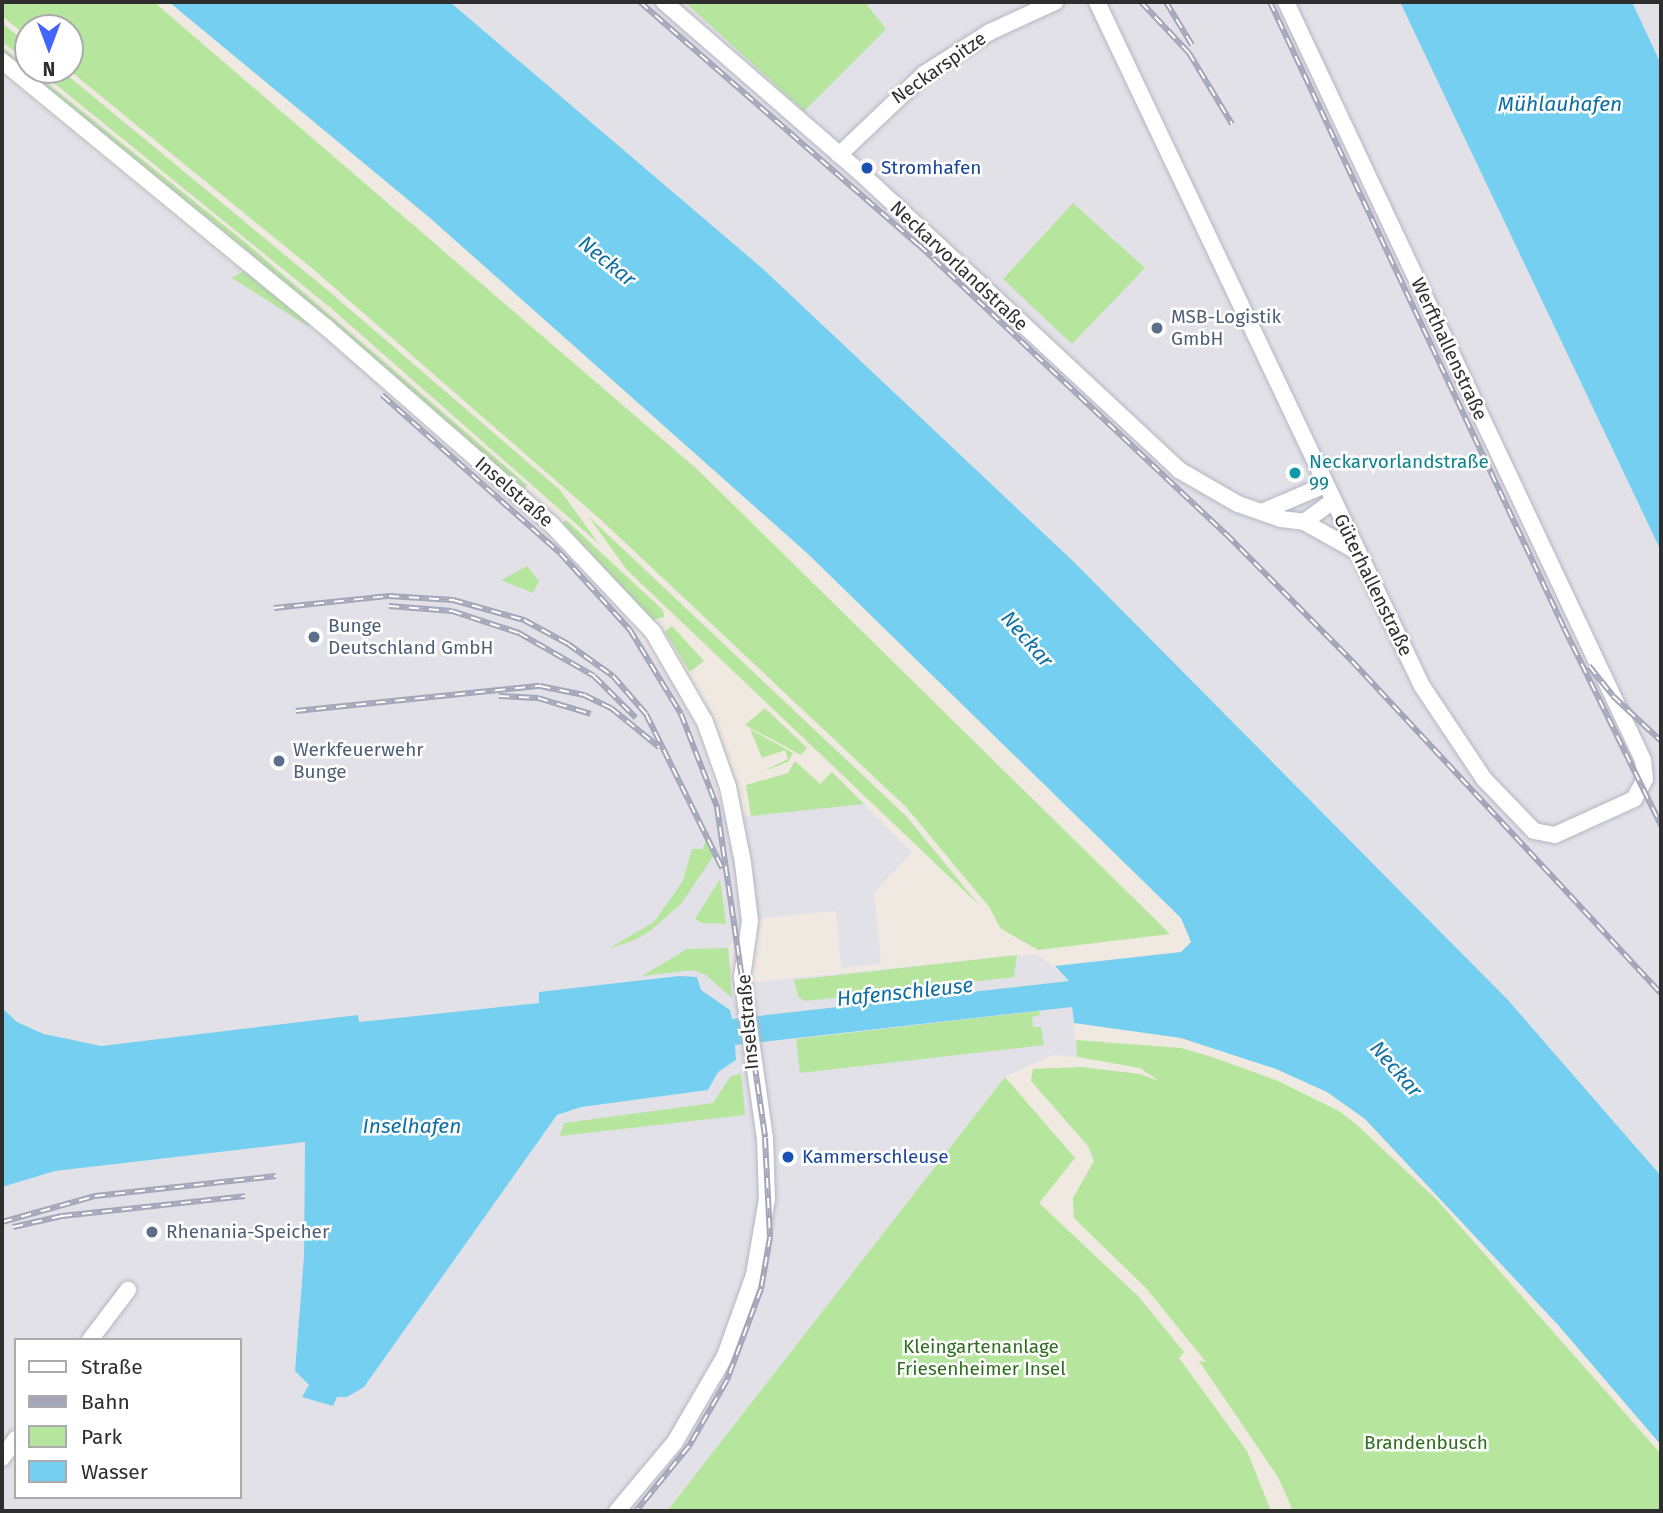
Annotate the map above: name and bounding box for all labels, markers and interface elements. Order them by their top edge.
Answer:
north arrow [14,14,84,84]
street label: Neckarspitze [887,27,991,109]
text: N [43,57,55,80]
water label: Mühlauhafen [1498,91,1622,117]
place label: Stromhafen [881,157,981,179]
marker: Stromhafen [859,160,875,176]
street label: Neckarvorlandstraße [885,196,1033,336]
water label: Neckar [573,230,641,292]
street label: Werfthallenstraße [1406,274,1492,424]
place label: MSB-Logistik GmbH [1171,306,1281,350]
marker: MSB-Logistik GmbH [1149,320,1165,336]
place label: Neckarvorlandstraße 99 [1309,451,1489,495]
street label: Inselstraße [470,452,558,532]
marker: Neckarvorlandstraße 99 [1287,465,1303,481]
street label: Güterhallenstraße [1329,510,1417,660]
water label: Neckar [996,606,1058,672]
place label: Bunge Deutschland GmbH [328,615,493,659]
marker: Bunge Deutschland GmbH [306,629,322,645]
place label: Werkfeuerwehr Bunge [293,739,424,783]
marker: Werkfeuerwehr Bunge [271,753,287,769]
water label: Hafenschleuse [836,972,974,1012]
street label: Inselstraße [732,973,764,1071]
water label: Neckar [1365,1036,1427,1102]
water label: Inselhafen [363,1113,461,1139]
place label: Kammerschleuse [802,1146,949,1168]
marker: Kammerschleuse [780,1149,796,1165]
place label: Rhenania-Speicher [166,1221,329,1243]
marker: Rhenania-Speicher [144,1224,160,1240]
park label: Kleingartenanlage Friesenheimer Insel [896,1336,1066,1380]
legend [14,1338,242,1499]
text: Straße [81,1354,143,1380]
text: Bahn [81,1389,130,1415]
text: Park [81,1424,122,1450]
park label: Brandenbusch [1364,1432,1488,1454]
text: Wasser [81,1459,148,1485]

